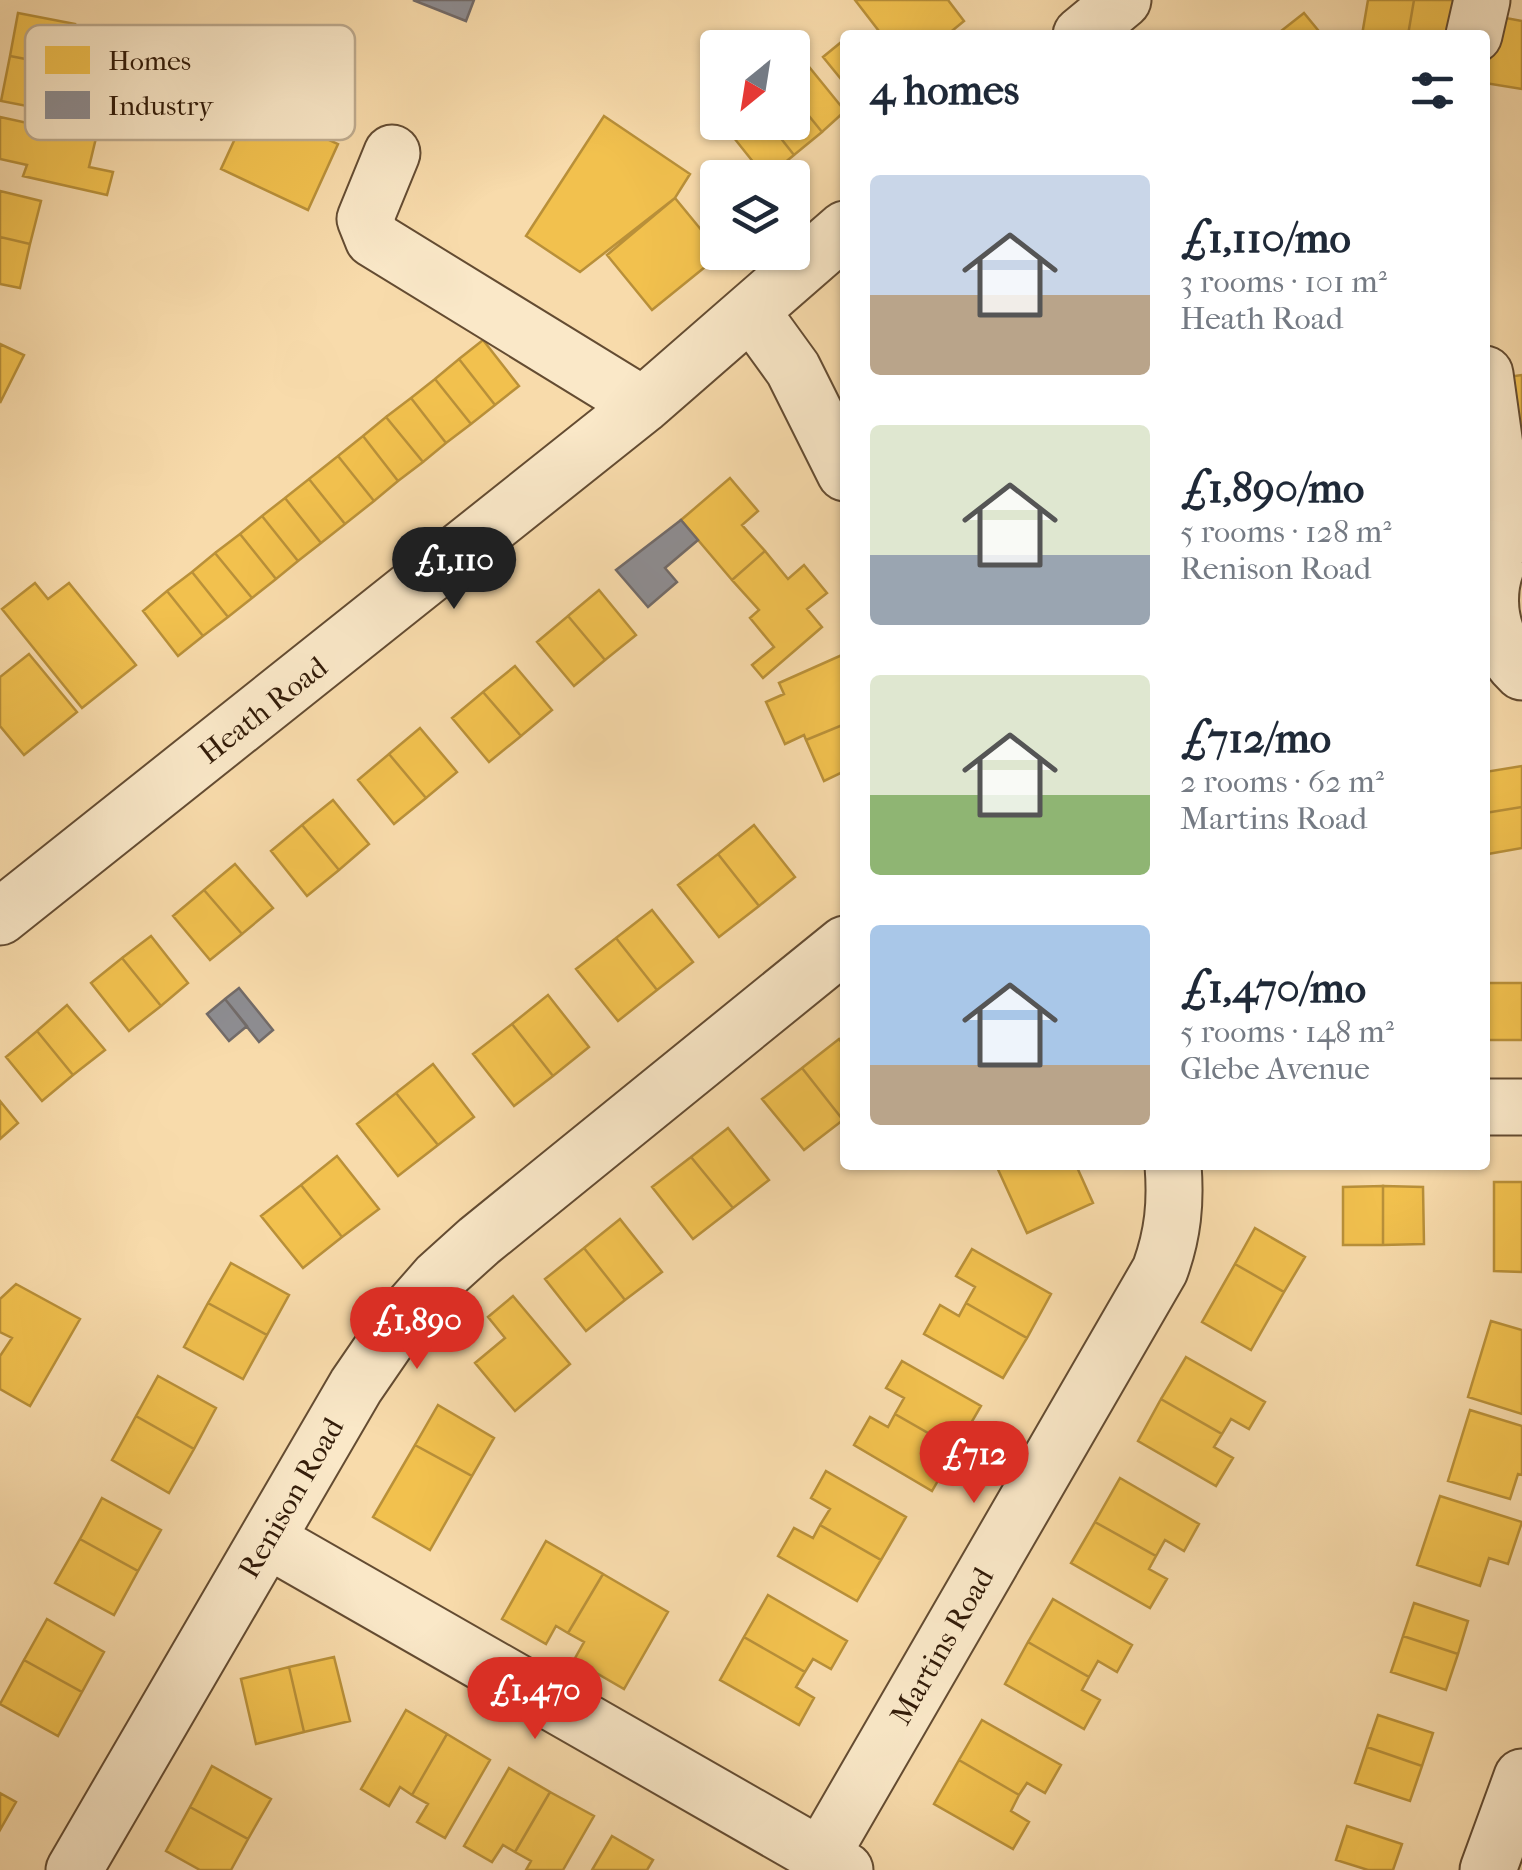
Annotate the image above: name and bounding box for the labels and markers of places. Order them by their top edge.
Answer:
pin: £1,110 [373,527,535,612]
pin: £1,890 [336,1287,498,1372]
pin: £712 [915,1421,1033,1506]
pin: £1,470 [454,1657,616,1742]

